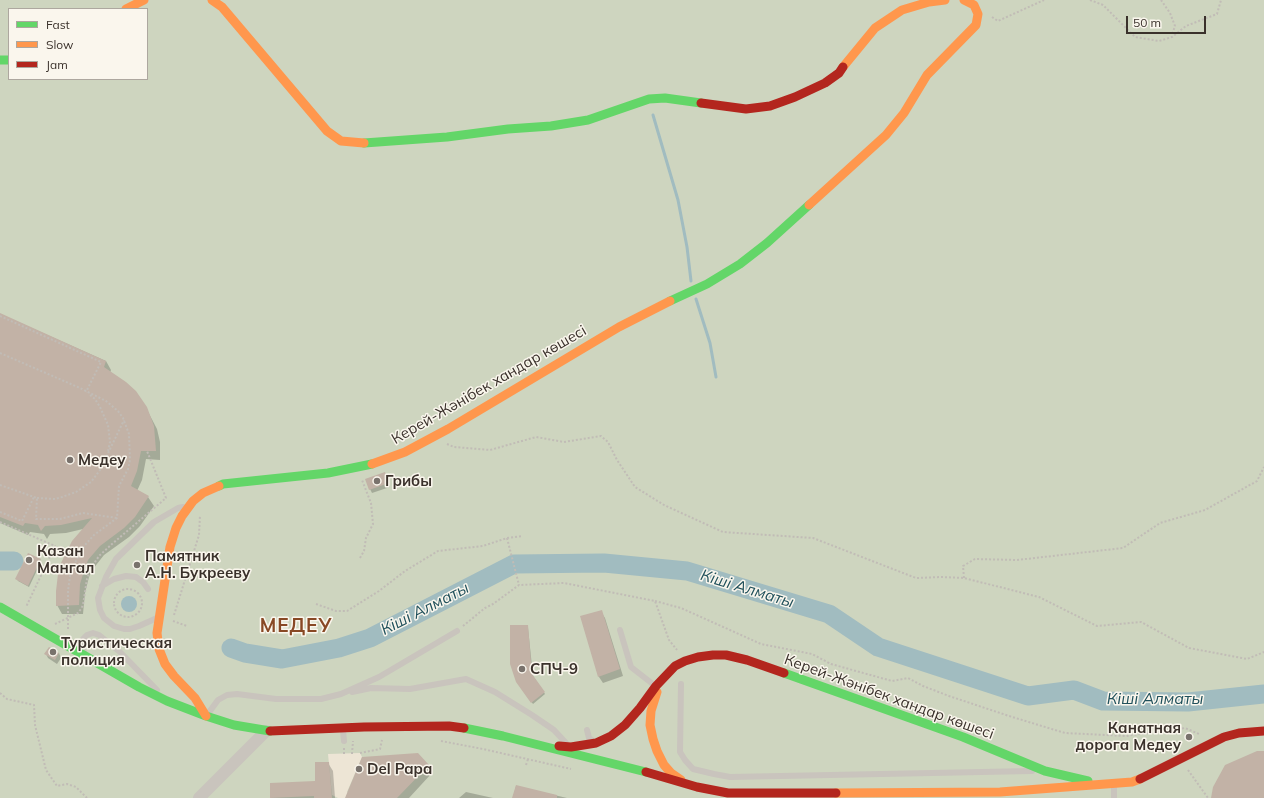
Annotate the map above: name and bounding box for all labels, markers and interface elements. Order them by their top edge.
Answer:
legend [8,8,148,80]
scale bar [1128,8,1208,34]
text: 50 m [1133,15,1161,30]
text: Fast [46,17,70,32]
text: Slow [46,37,74,52]
text: Jam [46,57,68,72]
street label: Керей-Жәнібек хандар көшесі [388,322,590,448]
place label: Медеу [78,451,126,469]
marker: Медеу [65,455,75,465]
place label: Грибы [385,472,432,490]
marker: Грибы [372,476,382,486]
place label: Казан Мангал [37,542,94,577]
place label: Памятник А.Н. Букрееву [145,547,250,582]
marker: Казан Мангал [24,555,34,565]
marker: Памятник А.Н. Букрееву [132,560,142,570]
water label: Кіші Алматы [698,566,796,612]
water label: Кіші Алматы [378,579,472,639]
district label: МЕДЕУ [260,615,332,637]
place label: Туристическая полиция [61,634,172,669]
marker: Туристическая полиция [48,647,58,657]
street label: Керей-Жәнібек хандар көшесі [782,651,996,743]
place label: СПЧ-9 [530,660,578,678]
marker: СПЧ-9 [517,664,527,674]
water label: Кіші Алматы [1107,689,1203,709]
place label: Канатная дорога Медеу [1076,719,1181,754]
marker: Канатная дорога Медеу [1184,732,1194,742]
place label: Del Papa [367,760,432,778]
marker: Del Papa [354,764,364,774]

